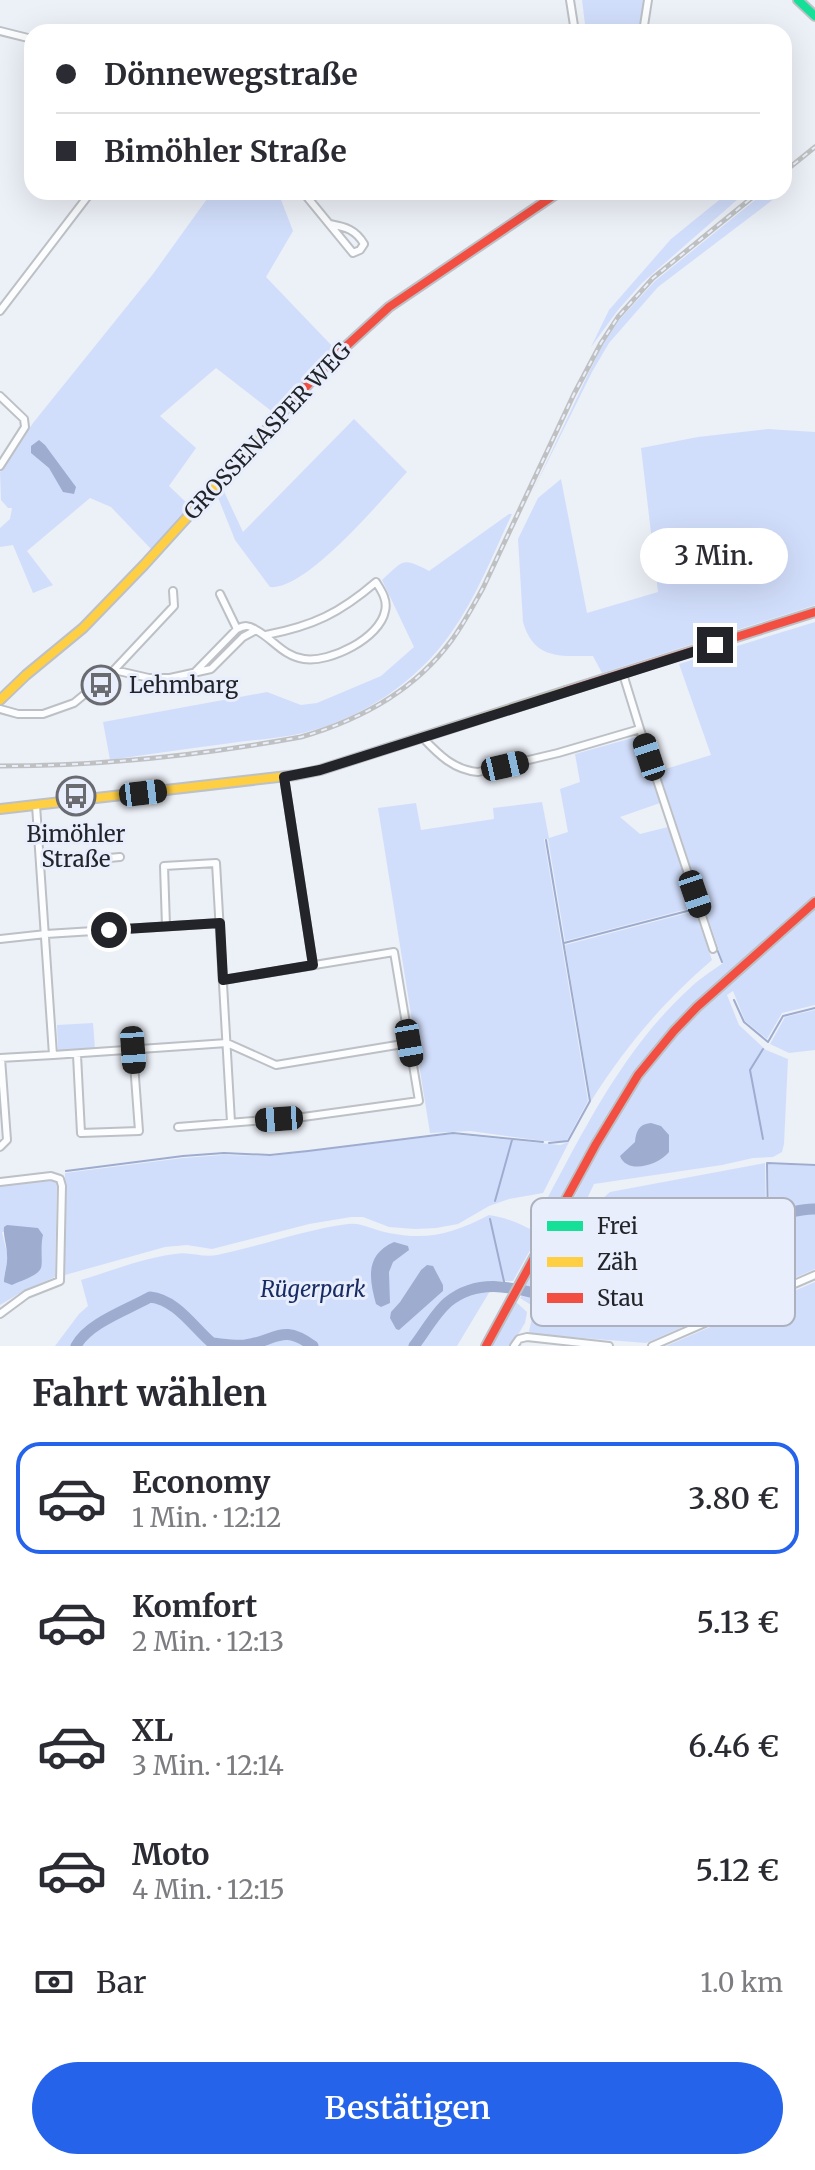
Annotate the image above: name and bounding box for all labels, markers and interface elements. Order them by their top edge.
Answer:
text: Dönnewegstraße [104,55,358,93]
text: Bimöhler Straße [104,132,347,170]
street label: GROSSENASPER WEG [178,337,356,525]
callout: 3 Min. [641,529,789,585]
text: 3 Min. [674,539,754,572]
route end [697,627,733,663]
bus stop icon: Lehmbarg [80,664,122,706]
place label: Lehmbarg [129,671,238,699]
car [630,730,668,784]
car [479,749,531,783]
bus stop icon: Bimöhler Straße [55,775,97,817]
car [118,778,168,808]
place label: Bimöhler Straße [27,820,125,873]
car [676,867,714,921]
route start [91,912,127,948]
car [393,1017,425,1069]
car [119,1025,147,1075]
car [254,1105,304,1133]
legend [531,1198,795,1326]
text: Frei [597,1212,638,1240]
text: Zäh [597,1248,638,1276]
park label: Rügerpark [260,1275,366,1303]
text: Stau [597,1284,644,1312]
text: Fahrt wählen [32,1371,267,1416]
icon: car [36,1462,108,1534]
text: Economy [132,1463,270,1501]
text: 3.80 € [688,1479,779,1517]
text: 1 Min. · 12:12 [132,1501,281,1534]
icon: car [36,1586,108,1658]
text: Komfort [132,1587,257,1625]
text: 5.13 € [696,1603,779,1641]
text: 2 Min. · 12:13 [132,1625,284,1658]
icon: car [36,1710,108,1782]
text: XL [132,1711,173,1749]
text: 6.46 € [688,1727,779,1765]
text: 3 Min. · 12:14 [132,1749,284,1782]
icon: car [36,1834,108,1906]
text: Moto [132,1835,210,1873]
text: 5.12 € [695,1851,779,1889]
text: 4 Min. · 12:15 [132,1873,285,1906]
icon: cash [32,1960,76,2004]
text: Bar [96,1963,146,2001]
text: 1.0 km [700,1966,783,1999]
button: Bestätigen [32,2062,783,2154]

